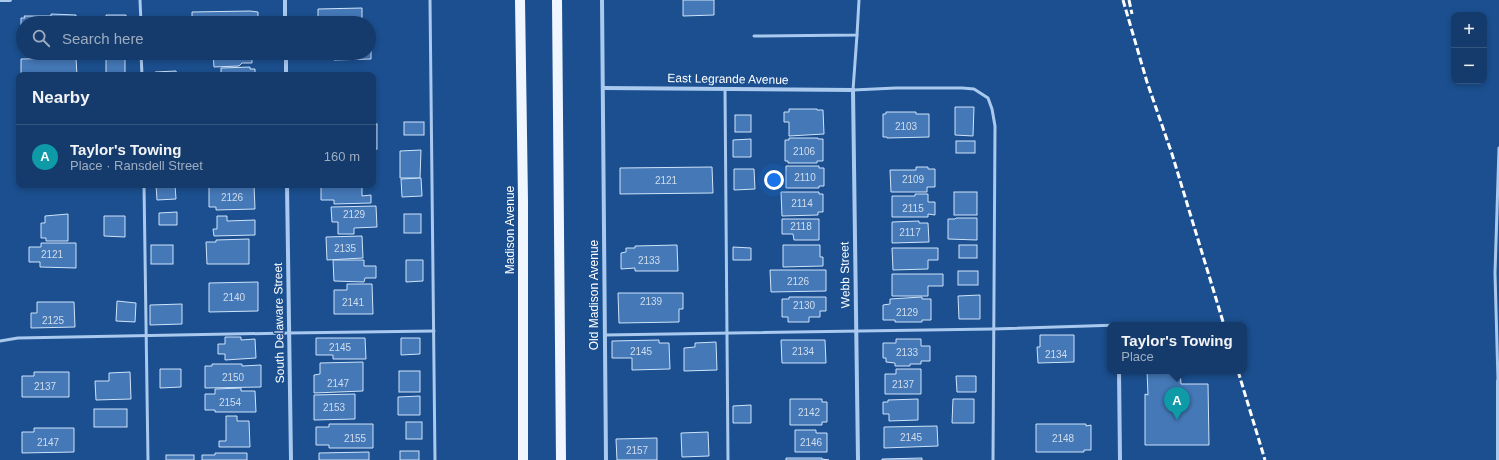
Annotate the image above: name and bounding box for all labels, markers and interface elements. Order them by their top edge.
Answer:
map controls [1451,12,1487,84]
button: + [1451,12,1487,48]
search box [16,16,376,60]
icon: search [30,27,52,49]
text: Search here [62,30,144,47]
button: − [1451,48,1487,84]
street label: East Legrande Avenue [667,71,789,87]
text: Nearby [32,88,90,107]
house number: 2103 [895,121,918,132]
text: Taylor's Towing [70,141,181,158]
house number: 2106 [793,146,816,157]
text: A [40,149,50,164]
text: 160 m [324,149,360,164]
text: Place · Ransdell Street [70,158,203,173]
your location [764,170,784,190]
house number: 2110 [794,172,816,183]
house number: 2109 [902,174,925,185]
house number: 2121 [655,175,678,186]
street label: Madison Avenue [503,185,517,274]
house number: 2126 [221,192,244,203]
house number: 2114 [791,198,813,209]
house number: 2115 [902,203,924,214]
house number: 2129 [343,209,366,220]
house number: 2118 [790,221,812,232]
house number: 2117 [899,227,921,238]
street label: Old Madison Avenue [587,239,601,350]
street label: Webb Street [837,241,853,308]
house number: 2135 [334,243,357,254]
house number: 2121 [41,249,64,260]
house number: 2133 [638,255,661,266]
street label: South Delaware Street [271,262,287,383]
house number: 2126 [787,276,810,287]
house number: 2140 [223,292,246,303]
house number: 2139 [640,296,663,307]
house number: 2141 [342,297,365,308]
house number: 2130 [793,300,816,311]
house number: 2129 [896,307,919,318]
house number: 2125 [42,315,65,326]
popup [1107,322,1247,374]
text: Taylor's Towing [1121,332,1233,349]
house number: 2145 [329,342,352,353]
house number: 2145 [630,346,653,357]
house number: 2134 [792,346,815,357]
house number: 2133 [896,347,919,358]
house number: 2134 [1045,349,1068,360]
text: Place [1121,349,1154,364]
house number: 2150 [222,372,245,383]
house number: 2147 [327,378,350,389]
house number: 2137 [892,379,915,390]
house number: 2137 [34,381,57,392]
pin: A [1164,387,1190,420]
house number: 2154 [219,397,242,408]
house number: 2153 [323,402,346,413]
house number: 2142 [798,407,821,418]
house number: 2145 [900,432,923,443]
house number: 2155 [344,433,367,444]
house number: 2148 [1052,433,1075,444]
house number: 2147 [37,437,60,448]
house number: 2146 [800,437,823,448]
house number: 2157 [626,445,649,456]

